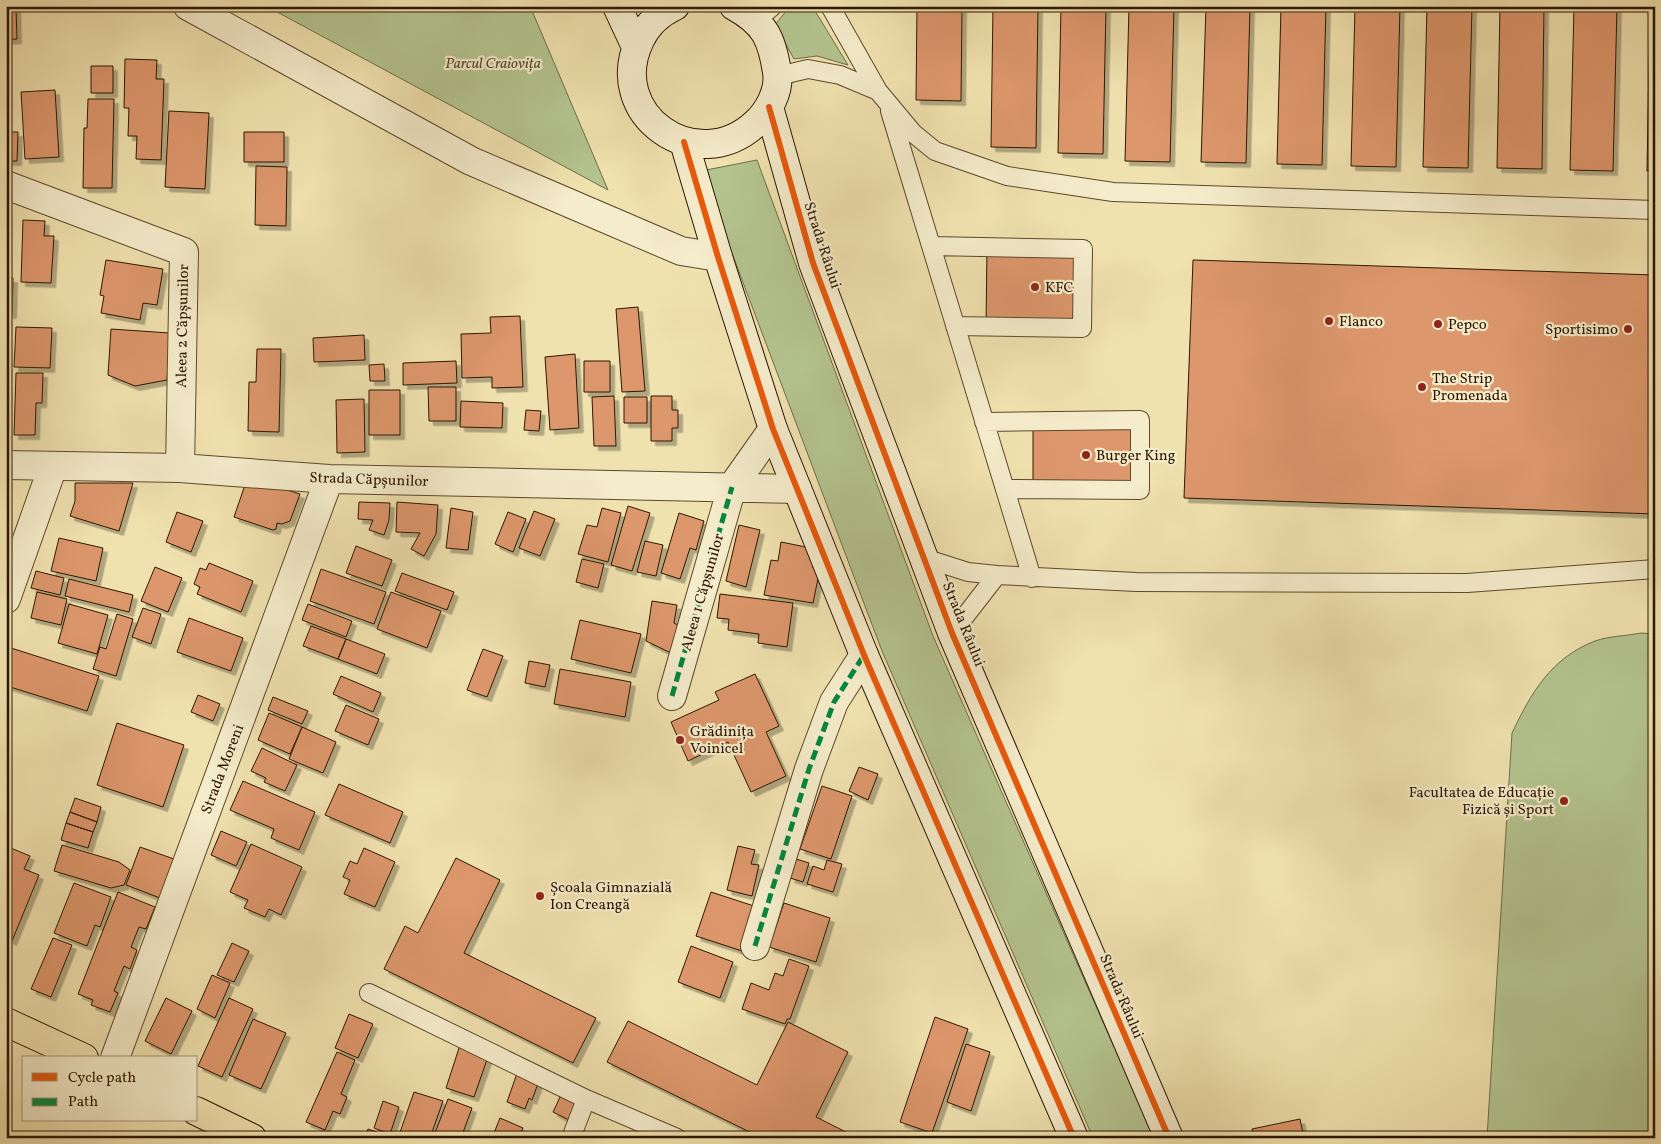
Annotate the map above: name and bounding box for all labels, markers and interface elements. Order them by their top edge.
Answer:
park label: Parcul Craiovița [445,54,541,75]
street label: Strada Râului [798,199,845,291]
street label: Aleea 2 Căpșunilor [172,264,195,388]
place label: KFC [1045,278,1074,299]
marker: KFC [1029,281,1041,293]
place label: Flanco [1339,312,1383,333]
marker: Flanco [1323,315,1335,327]
place label: Pepco [1448,315,1487,336]
marker: Pepco [1432,318,1444,330]
place label: Sportisimo [1545,320,1618,341]
marker: Sportisimo [1622,323,1634,335]
place label: The Strip Promenada [1432,369,1508,407]
marker: The Strip Promenada [1416,381,1428,393]
place label: Burger King [1096,446,1176,467]
marker: Burger King [1080,449,1092,461]
street label: Strada Căpșunilor [309,468,429,493]
street label: Aleea 1 Căpșunilor [677,531,730,654]
street label: Strada Râului [936,579,989,670]
street label: Strada Moreni [197,722,250,818]
place label: Grădinița Voinicel [690,722,754,760]
marker: Grădinița Voinicel [674,734,686,746]
place label: Facultatea de Educație Fizică și Sport [1409,783,1554,821]
marker: Facultatea de Educație Fizică și Sport [1558,795,1570,807]
place label: Școala Gimnazială Ion Creangă [550,878,672,916]
marker: Școala Gimnazială Ion Creangă [534,890,546,902]
street label: Strada Râului [1093,951,1148,1042]
legend [22,1056,198,1122]
text: Cycle path [68,1068,136,1089]
text: Path [68,1092,98,1113]

